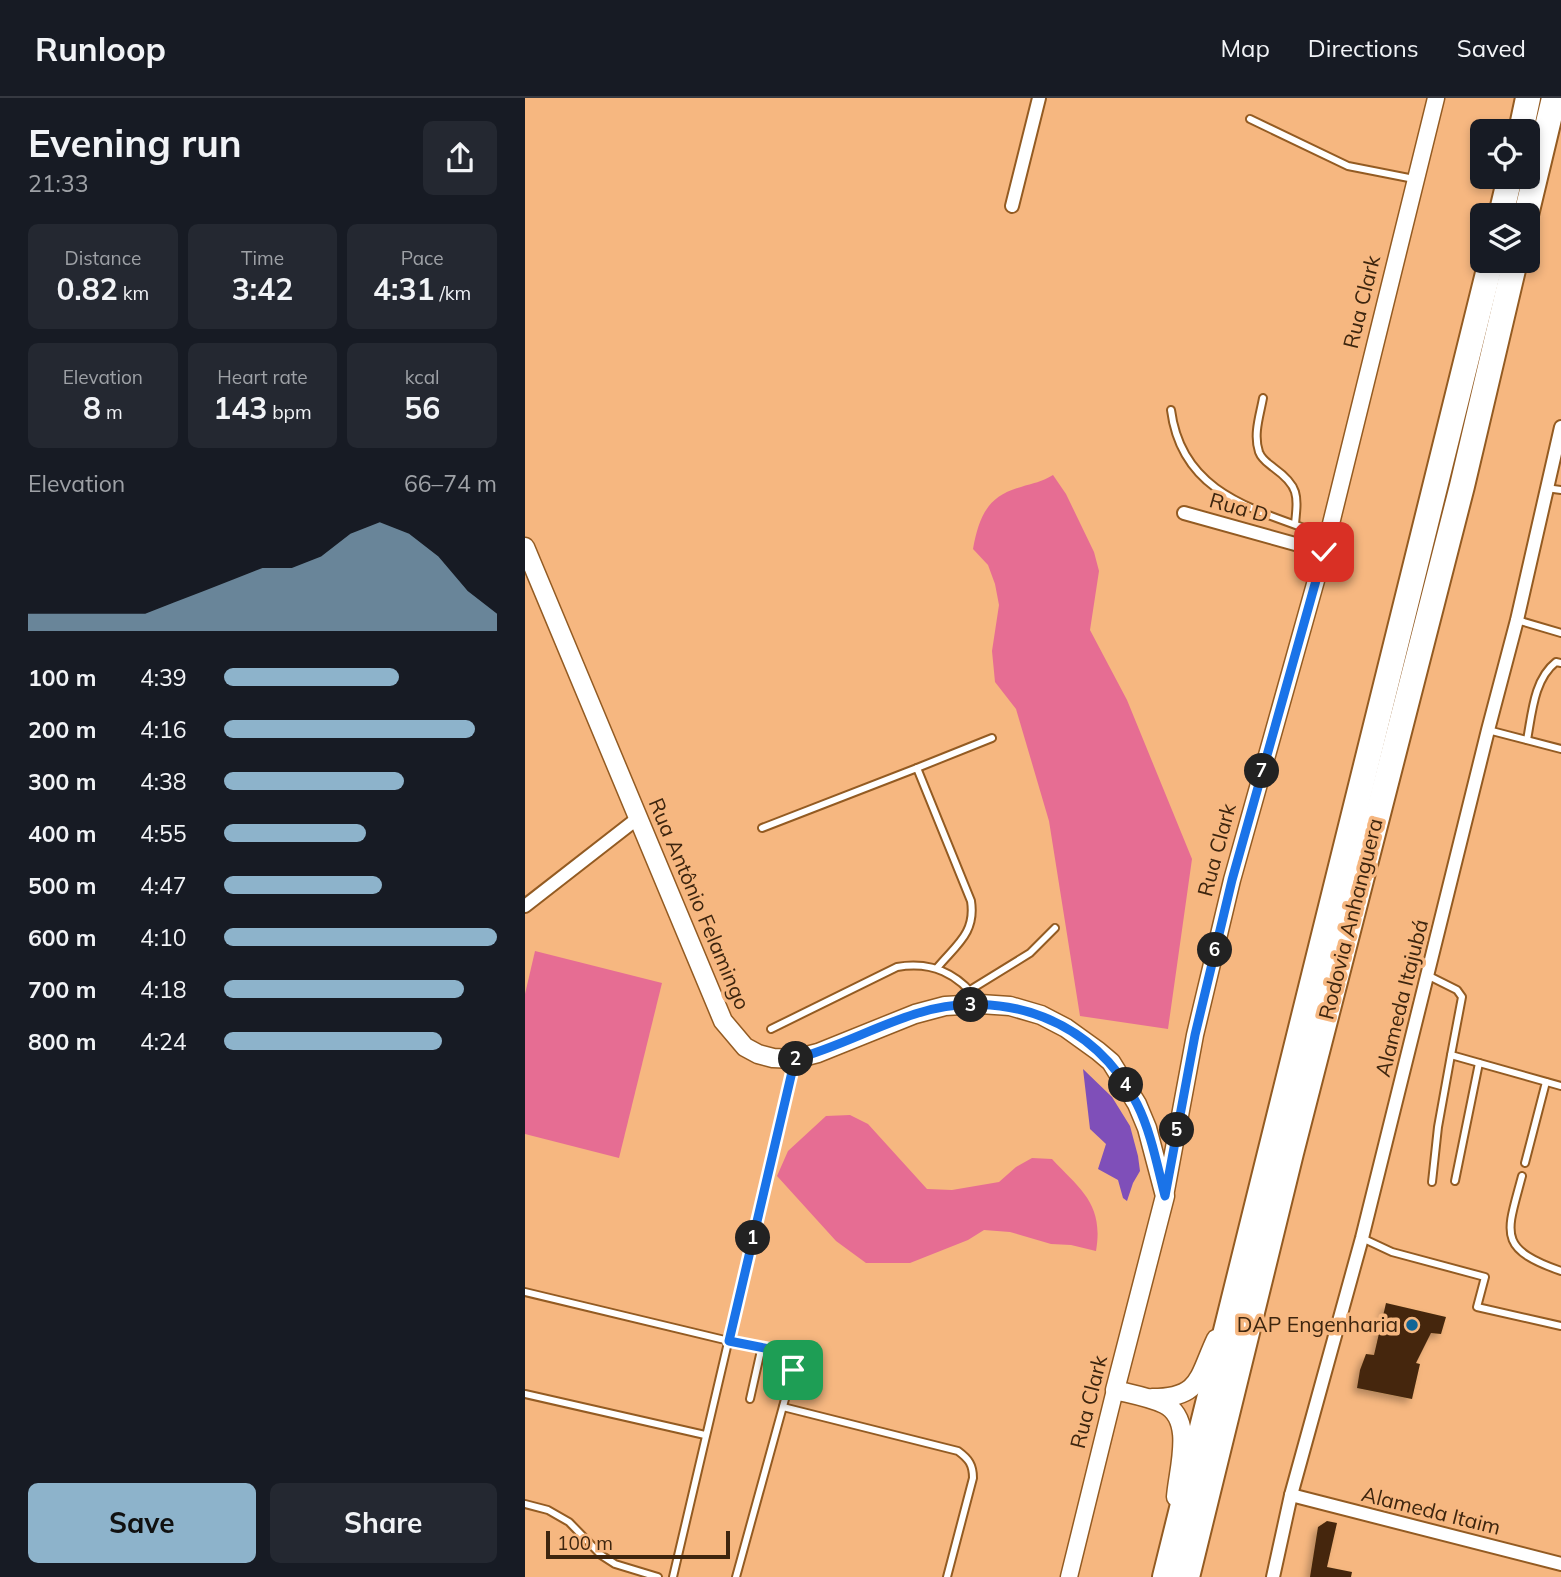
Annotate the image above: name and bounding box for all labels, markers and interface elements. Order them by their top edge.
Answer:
text: Runloop [35,28,166,69]
text: Map [1220,33,1270,63]
text: Directions [1308,33,1419,63]
text: Saved [1457,33,1526,63]
text: Evening run [28,119,242,167]
map controls [1470,119,1540,273]
button: locate [1470,119,1540,189]
button: share [423,121,497,195]
text: 21:33 [28,169,88,198]
button: layers [1470,203,1540,273]
text: Distance [64,246,141,270]
text: Time [241,246,284,270]
text: Pace [401,246,444,270]
street label: Rua Clark [1337,252,1385,351]
text: 0.82 [56,270,118,308]
text: 3:42 [232,270,293,308]
text: 4:31 [373,270,434,308]
text: km [118,281,149,305]
text: /km [434,281,471,305]
text: Elevation [63,365,143,389]
text: Heart rate [217,365,308,389]
text: kcal [405,365,440,389]
text: 8 [83,389,101,427]
text: 143 [213,389,267,427]
text: 56 [404,389,440,427]
text: m [101,400,123,424]
text: bpm [267,400,312,424]
text: Elevation [28,469,125,498]
text: 66–74 m [404,469,497,498]
street label: Rua D [1207,486,1272,528]
pin [1294,522,1354,582]
icon: check [1305,533,1343,571]
text: 100 m [28,663,96,692]
text: 4:39 [140,663,187,692]
text: 200 m [28,715,96,744]
text: 4:16 [140,715,187,744]
pin: 7 [1245,754,1279,788]
text: 7 [1256,758,1267,782]
text: 300 m [28,767,96,796]
text: 4:38 [140,767,187,796]
street label: Rua Antônio Felamingo [644,794,756,1013]
street label: Rua Clark [1191,800,1241,899]
street label: Rodovia Anhanguera [1312,816,1388,1022]
text: 400 m [28,819,96,848]
text: 4:55 [140,819,187,848]
text: 500 m [28,871,96,900]
text: 4:47 [140,871,187,900]
street label: Alameda Itajubá [1369,916,1433,1079]
text: 600 m [28,923,96,952]
text: 4:10 [140,923,187,952]
pin: 6 [1197,932,1233,968]
text: 6 [1209,937,1220,961]
text: 700 m [28,975,96,1004]
text: 4:18 [140,975,187,1004]
pin: 3 [953,988,989,1023]
text: 3 [965,992,976,1016]
text: 800 m [28,1027,96,1056]
text: 4:24 [140,1027,187,1056]
pin: 2 [779,1042,813,1076]
text: 2 [790,1046,801,1070]
pin: 4 [1109,1068,1143,1102]
text: 4 [1120,1072,1131,1096]
pin: 5 [1159,1112,1195,1148]
text: 5 [1171,1117,1182,1141]
pin: 1 [735,1220,771,1256]
text: 1 [747,1225,758,1249]
place label: DAP Engenharia [1237,1311,1398,1337]
marker: DAP Engenharia [1404,1317,1420,1333]
pin [763,1340,823,1400]
icon: arrive [774,1351,812,1389]
street label: Rua Clark [1064,1352,1112,1451]
street label: Alameda Itaim [1359,1480,1503,1540]
button: Save [28,1483,256,1563]
button: Share [270,1483,497,1563]
scale bar [546,1528,730,1560]
text: 100 m [557,1531,613,1555]

